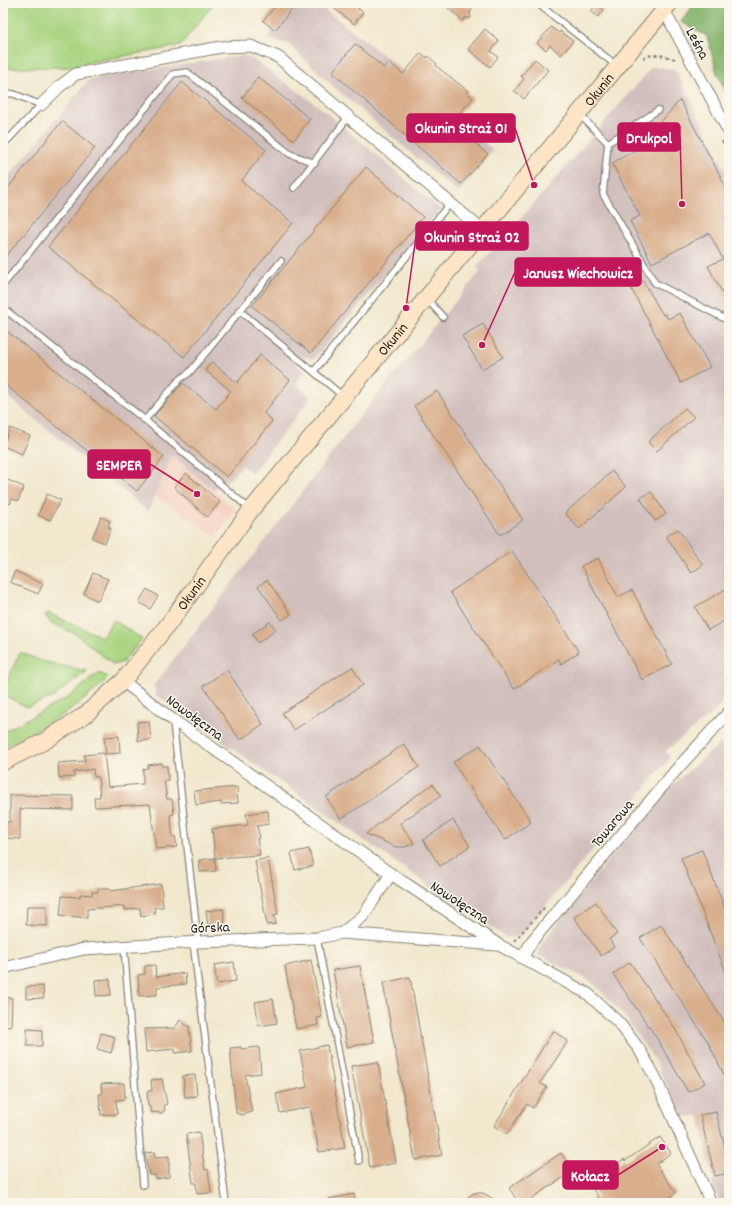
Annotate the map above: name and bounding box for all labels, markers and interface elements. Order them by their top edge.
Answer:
street label: Leśna [679,24,714,65]
street label: Okunin [580,69,621,112]
callout: Okunin Straż 01 [407,114,515,142]
text: Okunin Straż 01 [415,118,507,141]
callout: Drukpol [618,123,680,151]
text: Drukpol [626,128,672,151]
callout: Okunin Straż 02 [416,222,528,250]
text: Okunin Straż 02 [424,227,520,250]
callout: Janusz Wiechowicz [515,258,641,286]
text: Janusz Wiechowicz [523,263,634,286]
street label: Okunin [373,319,414,362]
callout: SEMPER [88,450,150,478]
text: SEMPER [96,455,142,478]
street label: Okunin [173,572,213,616]
street label: Nowołęczna [160,690,228,748]
street label: Towarowa [587,795,641,853]
street label: Nowołęczna [425,876,494,932]
street label: Górska [190,917,231,941]
callout: Kołacz [563,1161,618,1189]
text: Kołacz [571,1166,610,1189]

